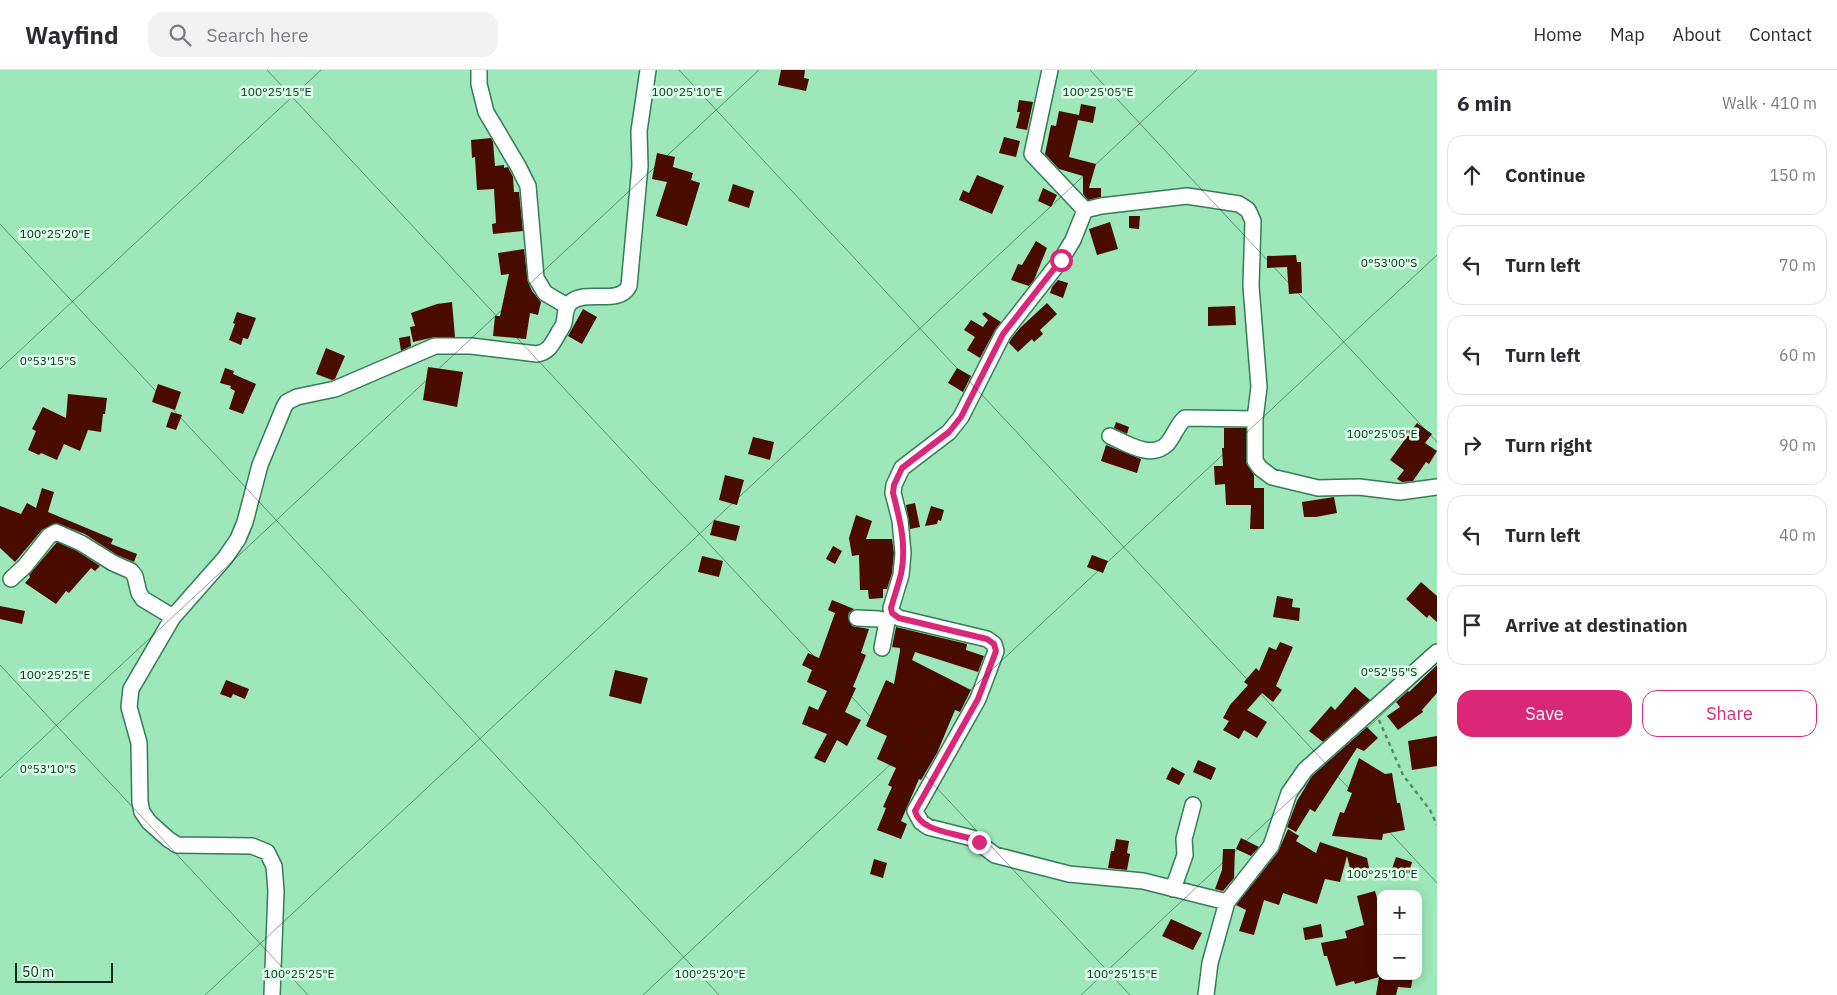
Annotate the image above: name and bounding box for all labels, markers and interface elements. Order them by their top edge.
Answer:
search box [148,12,498,57]
text: Wayfind [25,19,118,51]
icon: search [166,21,194,49]
text: Search here [206,23,308,47]
text: Home [1534,23,1582,46]
text: Map [1610,23,1645,46]
text: About [1673,23,1721,46]
text: Contact [1749,23,1812,46]
text: 100°25'15"E [241,84,311,99]
text: 100°25'10"E [652,84,722,99]
text: 100°25'05"E [1063,84,1133,99]
text: 6 min [1457,89,1512,117]
text: Walk · 410 m [1722,93,1817,113]
icon: ahead [1458,161,1486,189]
text: Continue [1505,163,1585,187]
text: 150 m [1769,165,1816,185]
text: 100°25'20"E [20,226,90,241]
route start [1050,249,1073,272]
icon: left [1458,251,1486,279]
text: Turn left [1505,253,1581,277]
text: 0°53'00"S [1361,255,1417,270]
text: 70 m [1779,255,1816,275]
icon: left [1458,341,1486,369]
text: Turn left [1505,343,1581,367]
text: 60 m [1779,345,1816,365]
text: 0°53'15"S [20,353,76,368]
text: 100°25'05"E [1347,426,1417,441]
icon: right [1458,431,1486,459]
text: Turn right [1505,433,1592,457]
text: 90 m [1779,435,1816,455]
icon: left [1458,521,1486,549]
text: Turn left [1505,523,1581,547]
text: 40 m [1779,525,1816,545]
icon: arrive [1458,611,1486,639]
text: Arrive at destination [1505,613,1688,637]
text: 0°52'55"S [1361,664,1417,679]
text: 100°25'25"E [20,667,90,682]
button: Save [1457,690,1632,737]
button: Share [1642,690,1817,737]
text: 0°53'10"S [20,761,76,776]
route end [968,831,991,854]
text: 100°25'10"E [1347,866,1417,881]
map controls [1377,890,1422,980]
button: + [1377,890,1422,935]
button: − [1377,935,1422,980]
scale bar [15,960,112,983]
text: 50 m [22,963,54,981]
text: 100°25'25"E [264,966,334,981]
text: 100°25'20"E [675,966,745,981]
text: 100°25'15"E [1087,966,1157,981]

